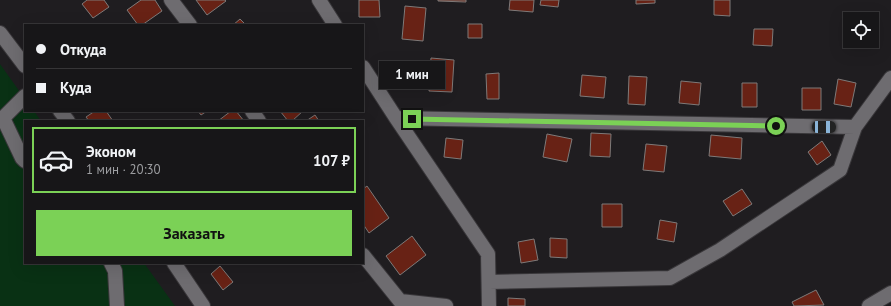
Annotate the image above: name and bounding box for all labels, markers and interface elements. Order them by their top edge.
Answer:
map controls [843,12,879,48]
button: locate [843,12,879,48]
text: Откуда [60,40,106,59]
callout: 1 мин [379,61,445,89]
text: 1 мин [395,66,429,83]
text: Куда [60,78,92,97]
route end [403,110,421,128]
route start [767,117,785,135]
car [812,121,836,133]
icon: car [38,142,74,178]
text: Эконом [86,142,136,161]
text: 107 ₽ [313,151,350,170]
text: 1 мин · 20:30 [86,161,161,178]
button: Заказать [36,210,352,256]

